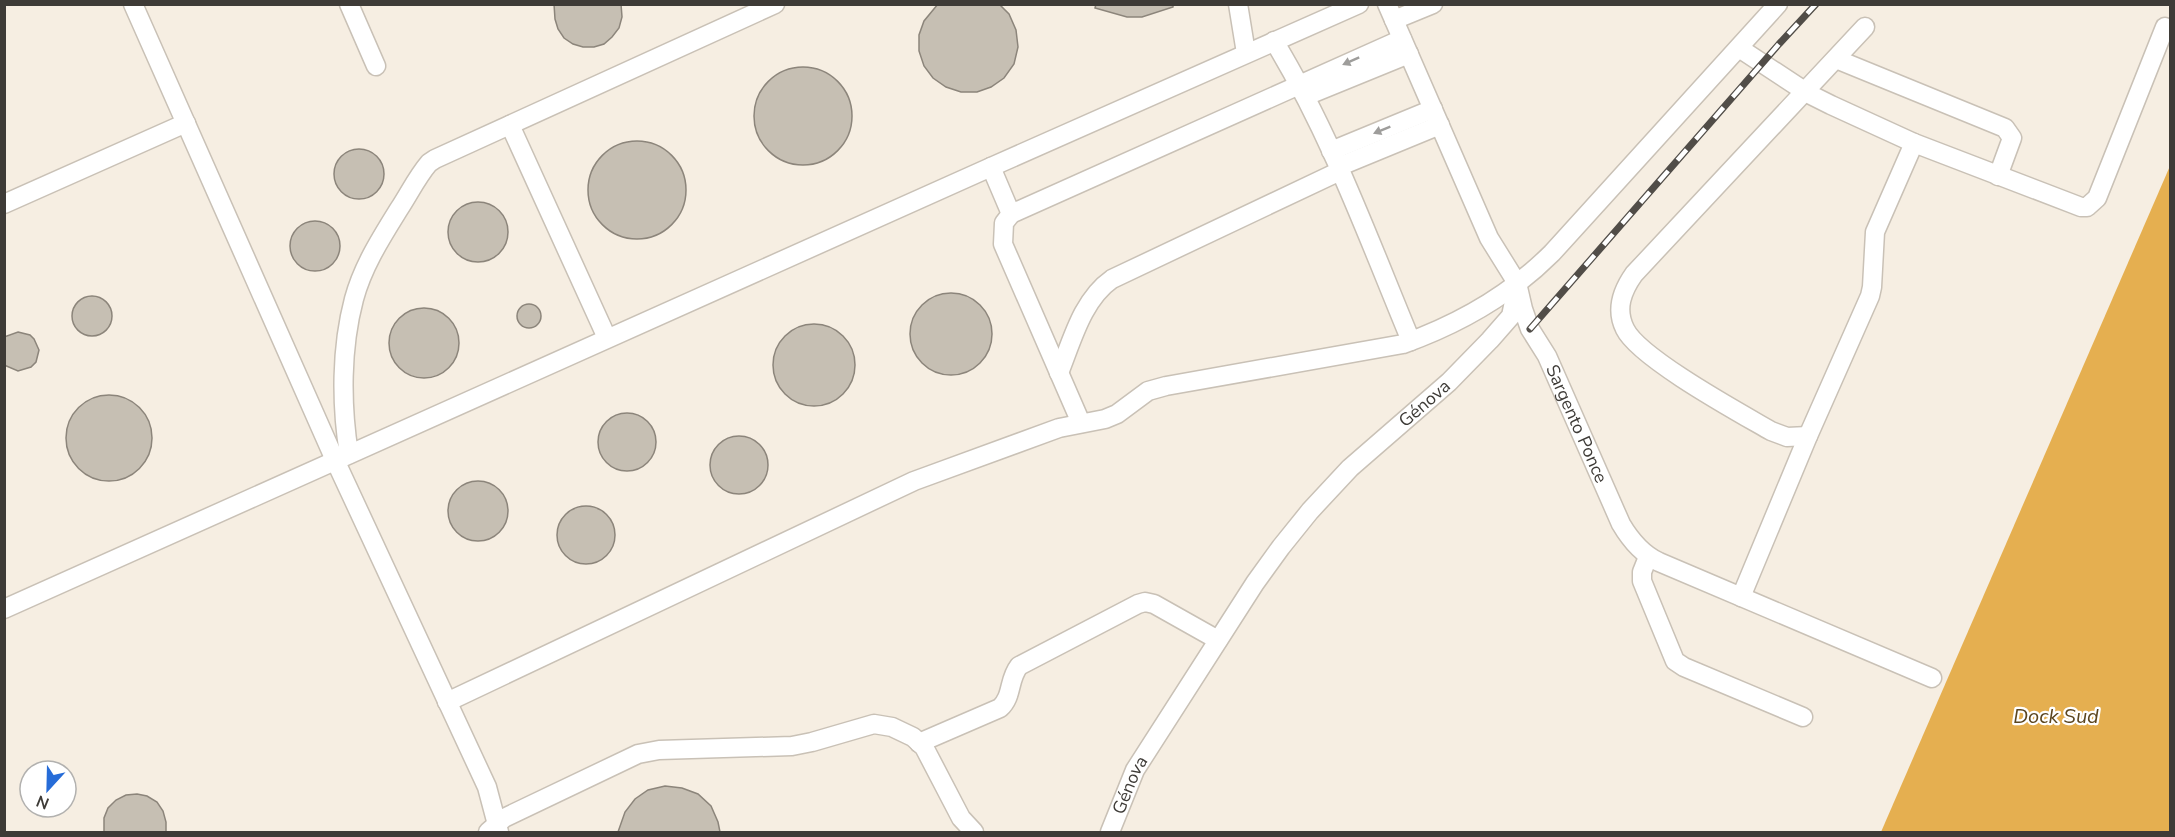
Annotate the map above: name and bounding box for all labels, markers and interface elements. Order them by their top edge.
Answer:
one-way arrow [1341,56,1359,66]
one-way arrow [1373,126,1391,135]
street label: Sargento Ponce [1540,361,1613,487]
street label: Génova [1393,374,1455,433]
water label: Dock Sud [2013,703,2099,730]
street label: Génova [1106,751,1153,818]
north arrow [18,759,78,819]
text: N [33,790,52,814]

